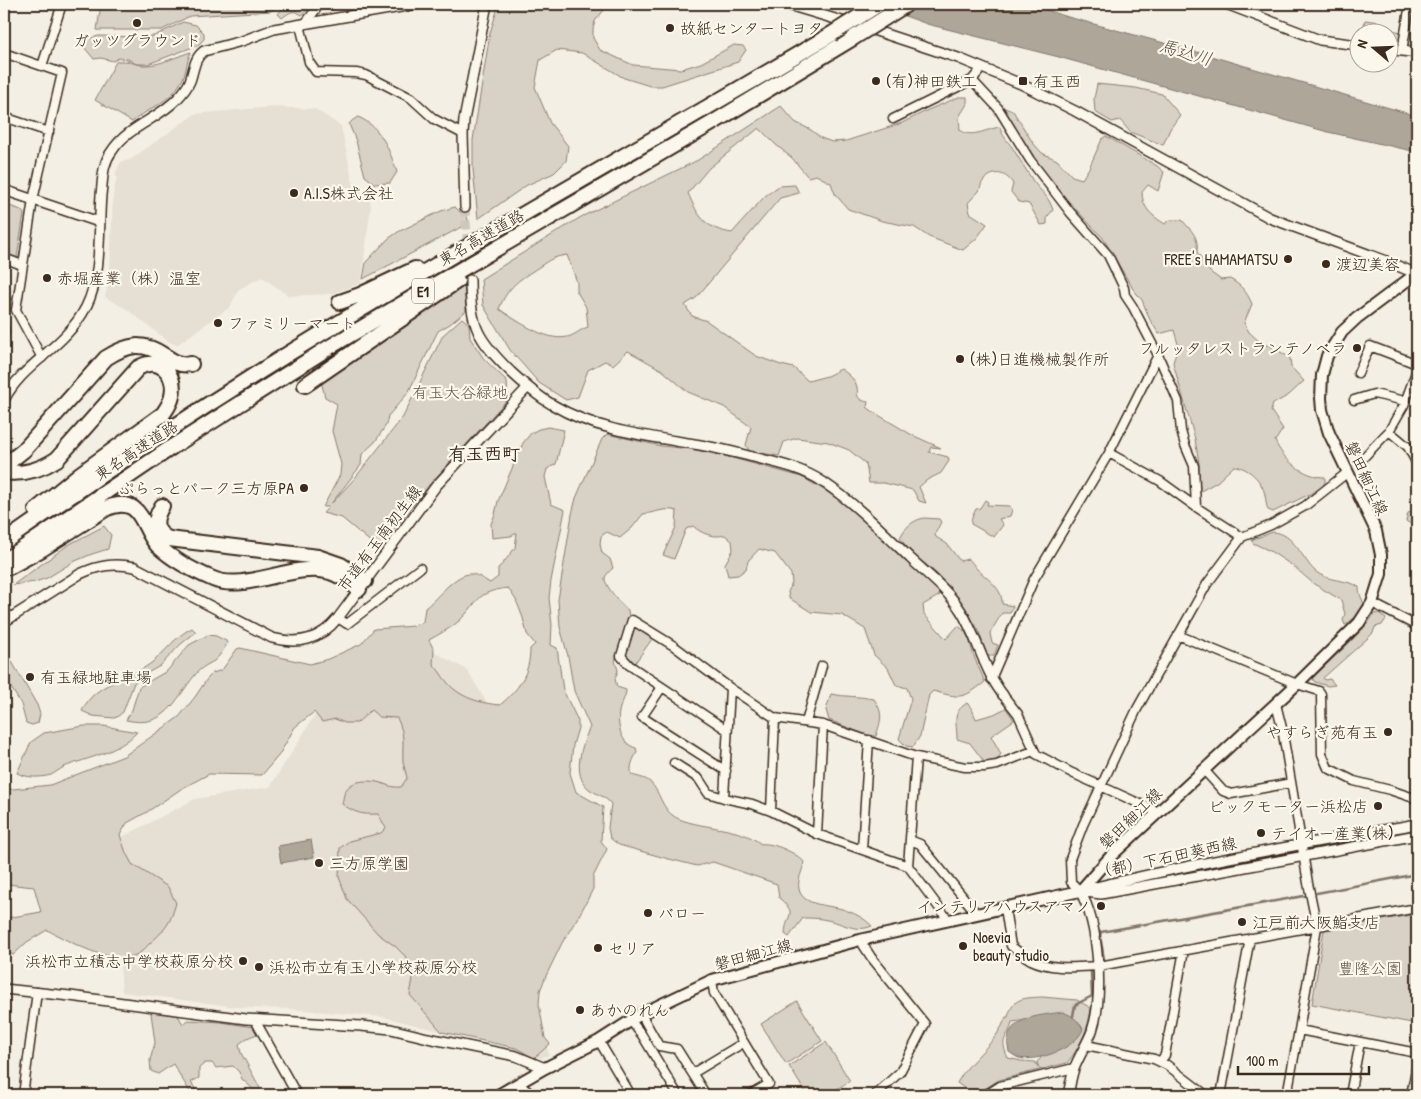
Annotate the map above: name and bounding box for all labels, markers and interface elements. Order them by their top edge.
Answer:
marker: ガッツグラウンド [131,17,143,29]
place label: 故紙センタートヨタ [680,17,823,39]
marker: 故紙センタートヨタ [664,22,676,34]
north arrow [1348,22,1398,72]
place label: ガッツグラウンド [73,29,201,51]
water label: 馬込川 [1157,33,1215,71]
text: N [1351,36,1372,50]
place label: (有)神田鉄工 [886,70,977,92]
place label: 有玉西 [1033,70,1081,92]
marker: (有)神田鉄工 [870,75,882,87]
marker: 有玉西 [1017,75,1029,87]
place label: A.I.S株式会社 [304,182,394,204]
marker: A.I.S株式会社 [288,187,300,199]
street label: 東名高速道路 [434,203,528,271]
place label: FREE's HAMAMATSU [1164,248,1278,270]
marker: FREE's HAMAMATSU [1282,253,1294,265]
place label: 渡辺美容 [1336,253,1400,275]
marker: 渡辺美容 [1320,258,1332,270]
place label: 赤堀産業（株）温室 [57,267,201,289]
marker: 赤堀産業（株）温室 [41,272,53,284]
road number: E1 [412,278,434,304]
place label: ファミリーマート [228,312,356,334]
marker: ファミリーマート [212,317,224,329]
place label: フルッタレストランテノベラ [1139,337,1347,359]
marker: フルッタレストランテノベラ [1351,342,1363,354]
place label: (株)日進機械製作所 [970,348,1109,370]
marker: (株)日進機械製作所 [954,353,966,365]
park label: 有玉大谷緑地 [412,381,508,403]
street label: 東名高速道路 [90,415,182,485]
street label: 磐田細江線 [1340,437,1394,519]
district label: 有玉西町 [448,441,520,466]
place label: ぷらっとパーク三方原PA [118,477,294,499]
street label: 市道有玉南初生線 [332,480,426,596]
marker: ぷらっとパーク三方原PA [298,482,310,494]
place label: 有玉緑地駐車場 [40,666,152,688]
marker: 有玉緑地駐車場 [24,671,36,683]
place label: やすらぎ苑有玉 [1266,721,1378,743]
marker: やすらぎ苑有玉 [1382,726,1394,738]
street label: 磐田細江線 [1094,782,1166,854]
place label: ビックモーター浜松店 [1208,795,1368,817]
marker: ビックモーター浜松店 [1372,800,1384,812]
place label: テイオー産業(株) [1271,822,1394,844]
marker: テイオー産業(株) [1255,827,1267,839]
street label: （都）下石田葵西線 [1093,831,1239,883]
place label: 三方原学園 [329,852,409,874]
marker: 三方原学園 [313,857,325,869]
place label: インテリアハウスアマノ [916,895,1091,917]
marker: インテリアハウスアマノ [1095,900,1107,912]
place label: バロー [658,902,706,924]
marker: バロー [642,907,654,919]
place label: 江戸前大阪鮨支店 [1252,911,1380,933]
marker: 江戸前大阪鮨支店 [1236,916,1248,928]
place label: Noevia beauty studio [973,926,1049,966]
street label: 磐田細江線 [712,933,794,975]
place label: セリア [608,937,656,959]
marker: Noevia beauty studio [957,940,969,952]
marker: セリア [592,942,604,954]
place label: 浜松市立積志中学校萩原分校 [25,950,233,972]
marker: 浜松市立積志中学校萩原分校 [237,955,249,967]
place label: 浜松市立有玉小学校萩原分校 [269,956,477,978]
park label: 豊隆公園 [1338,957,1402,979]
marker: 浜松市立有玉小学校萩原分校 [253,961,265,973]
place label: あかのれん [590,999,670,1021]
marker: あかのれん [574,1004,586,1016]
scale bar [1238,1044,1370,1076]
text: 100 m [1246,1050,1279,1071]

